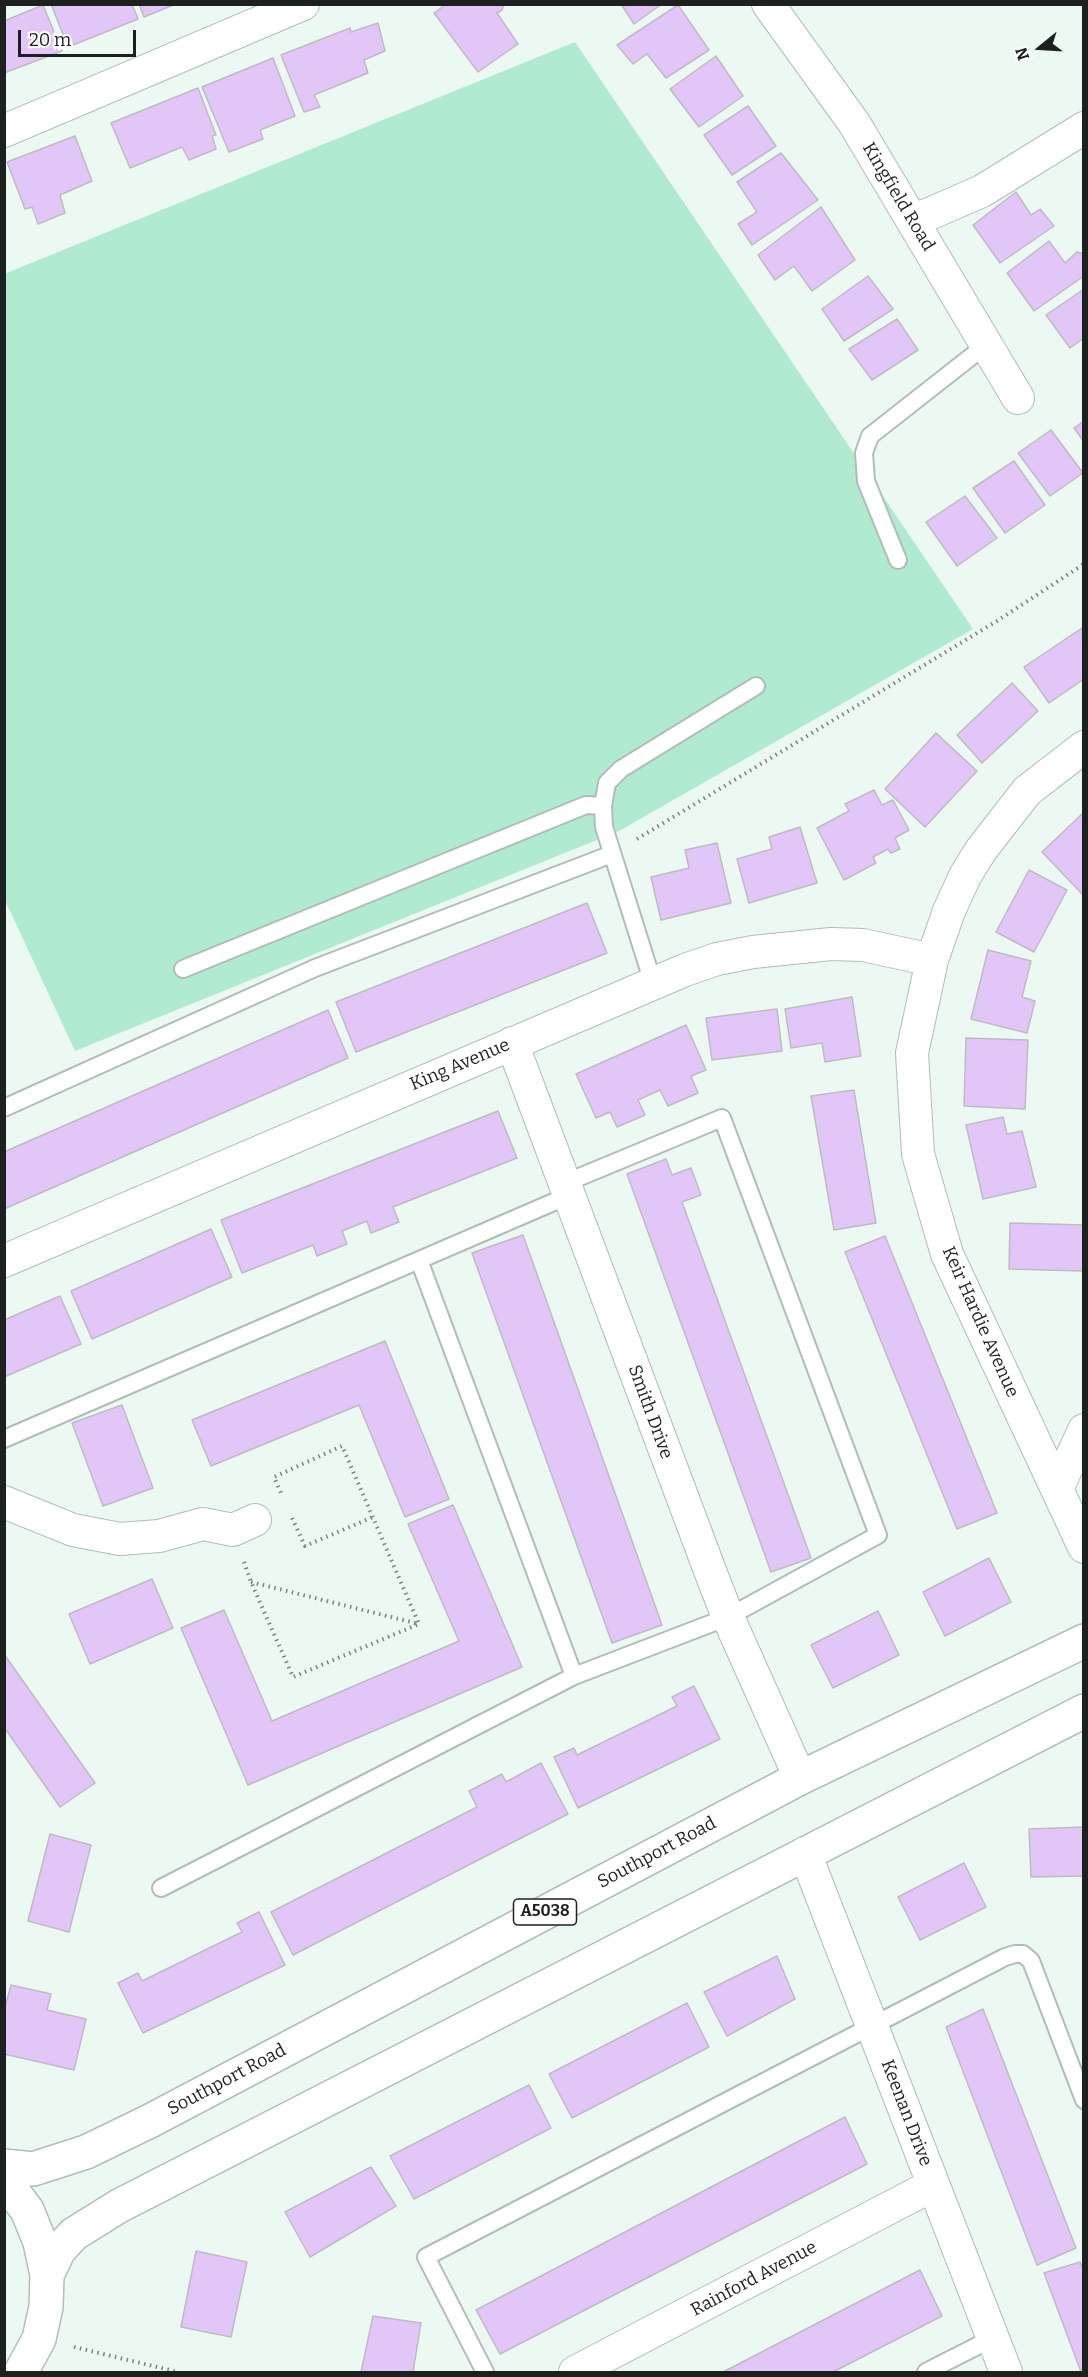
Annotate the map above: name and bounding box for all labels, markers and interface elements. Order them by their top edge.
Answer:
scale bar [21,18,140,56]
north arrow [1010,18,1070,78]
text: 20 m [29,29,71,51]
text: N [1011,45,1033,63]
street label: Kingfield Road [857,139,939,255]
street label: King Avenue [407,1034,513,1096]
street label: Keir Hardie Avenue [937,1243,1023,1401]
street label: Smith Drive [623,1362,677,1462]
street label: Southport Road [594,1813,720,1893]
road number: A5038 [514,1899,576,1925]
street label: Southport Road [164,2040,290,2120]
street label: Keenan Drive [876,2057,936,2169]
street label: Rainford Avenue [687,2237,821,2321]

